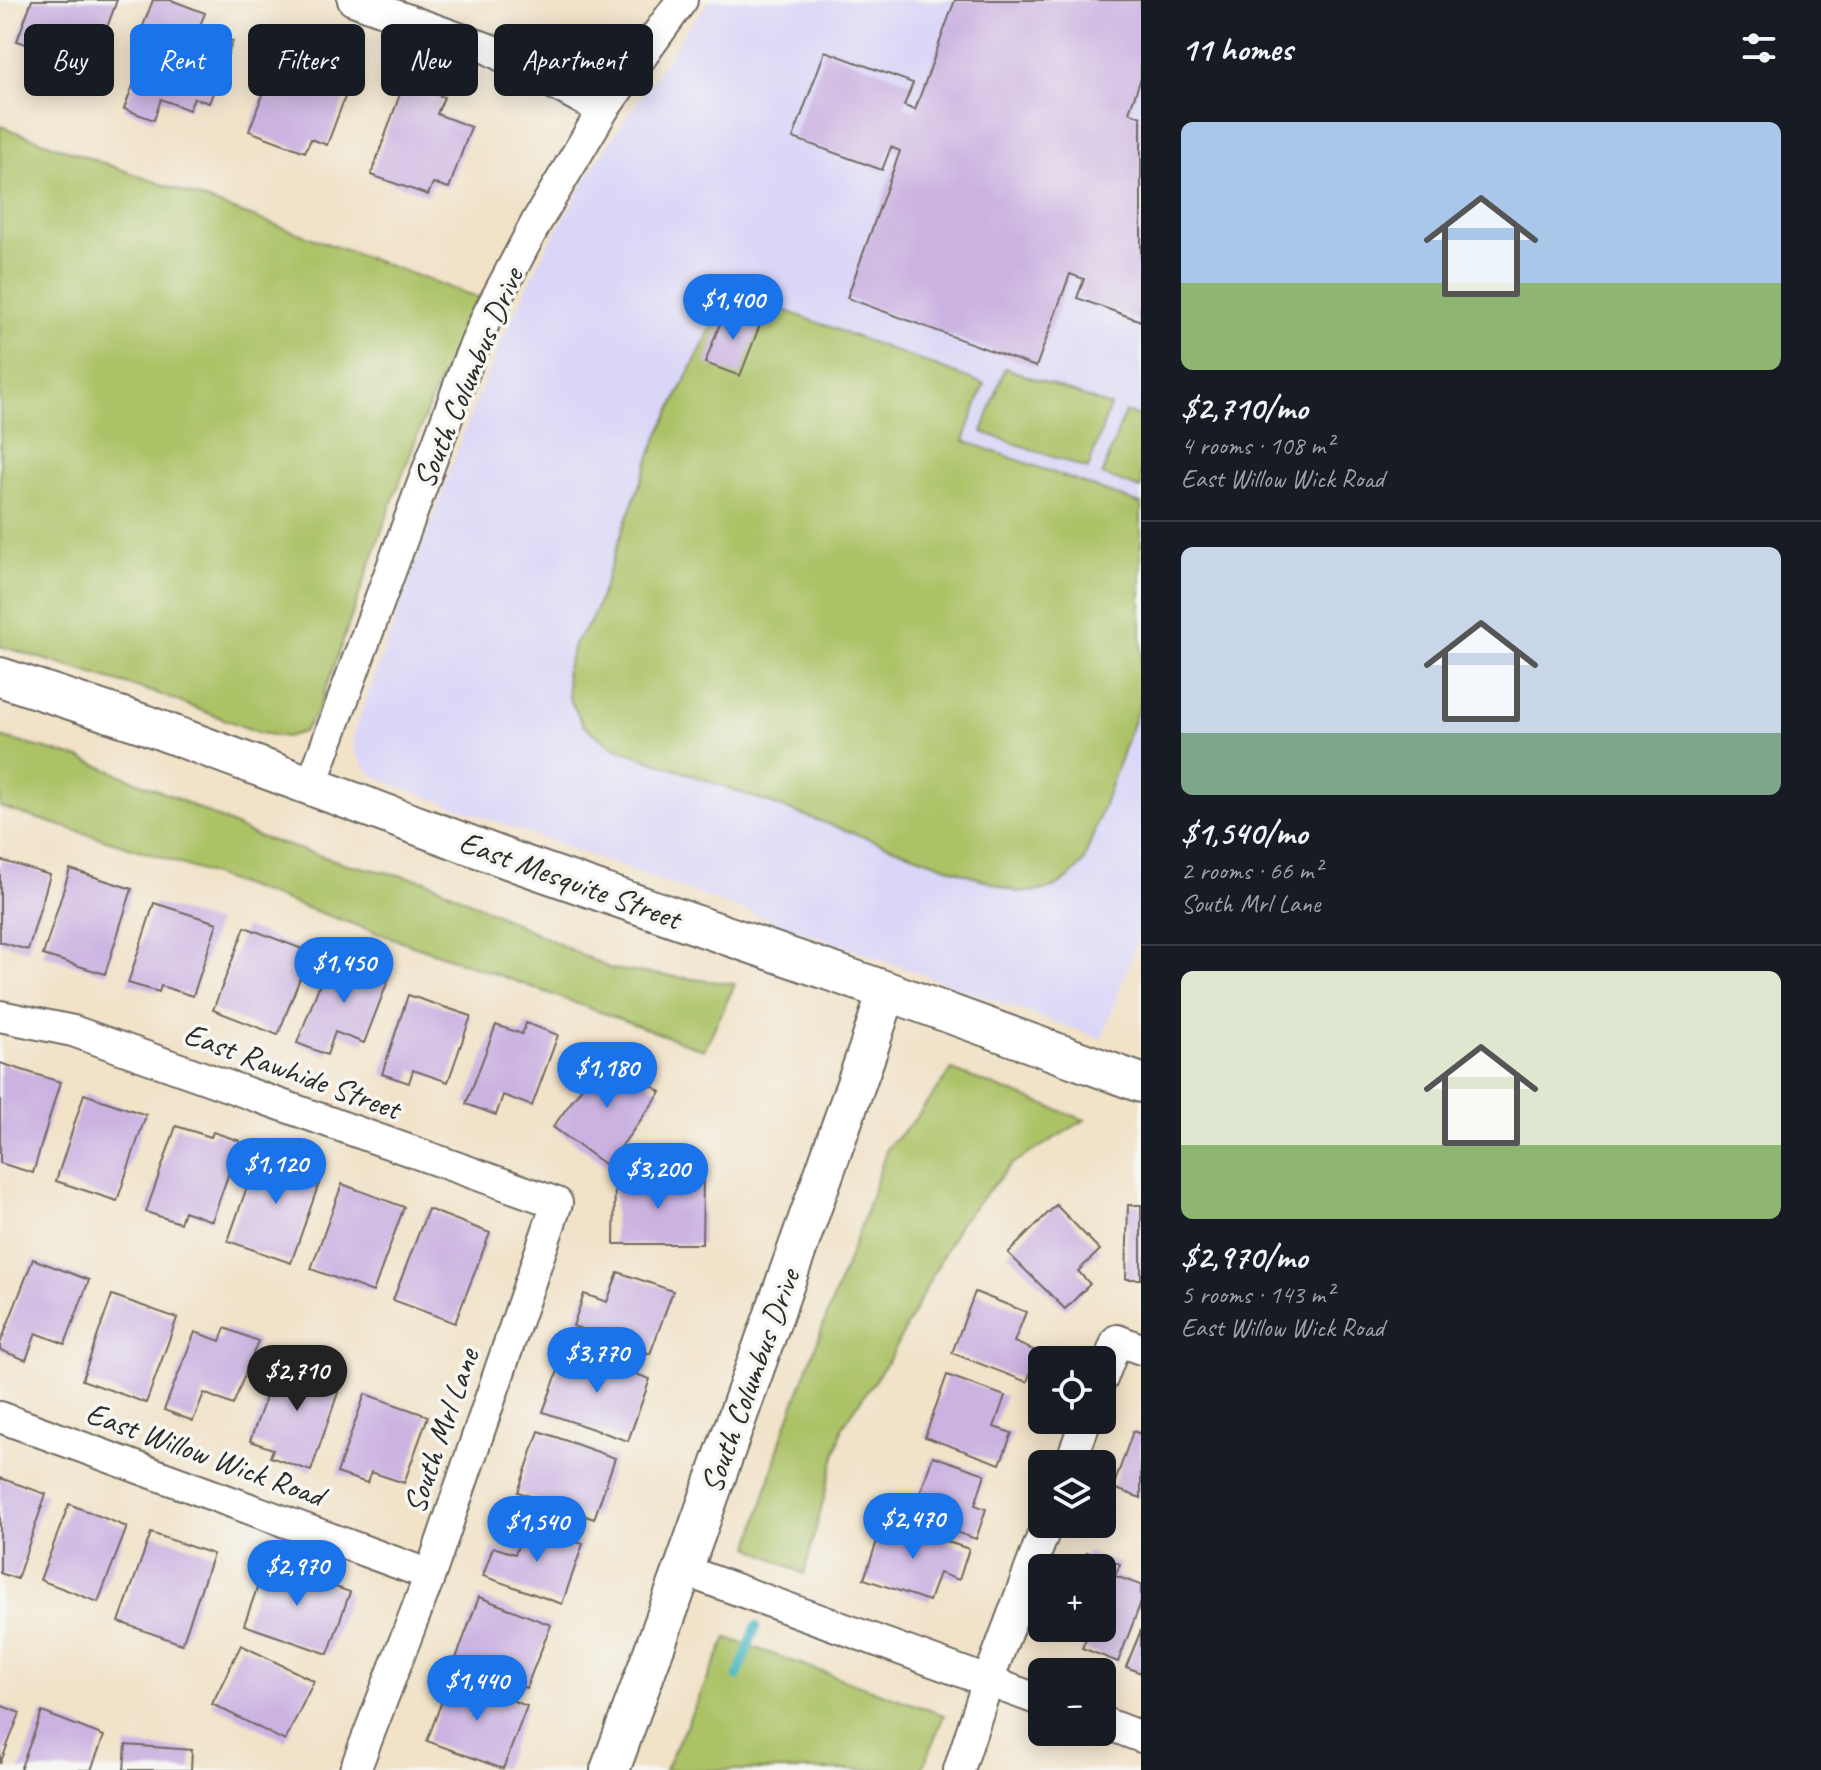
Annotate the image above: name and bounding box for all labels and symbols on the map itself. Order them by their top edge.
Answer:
street label: South Columbus Drive [403,260,534,494]
pin: $1,400 [668,274,798,342]
street label: East Mesquite Street [454,821,689,940]
pin: $1,450 [279,937,409,1005]
street label: East Rawhide Street [178,1013,409,1130]
pin: $1,180 [542,1042,672,1110]
pin: $1,120 [211,1138,341,1206]
pin: $3,200 [593,1143,723,1211]
street label: South Columbus Drive [691,1261,810,1498]
pin: $3,770 [532,1327,662,1395]
street label: South Mrl Lane [394,1341,489,1519]
pin: $2,710 [232,1345,362,1413]
street label: East Willow Wick Road [81,1392,335,1518]
pin: $2,470 [848,1493,978,1561]
pin: $1,540 [472,1496,602,1564]
pin: $2,970 [232,1540,362,1608]
pin: $1,440 [412,1655,542,1723]

